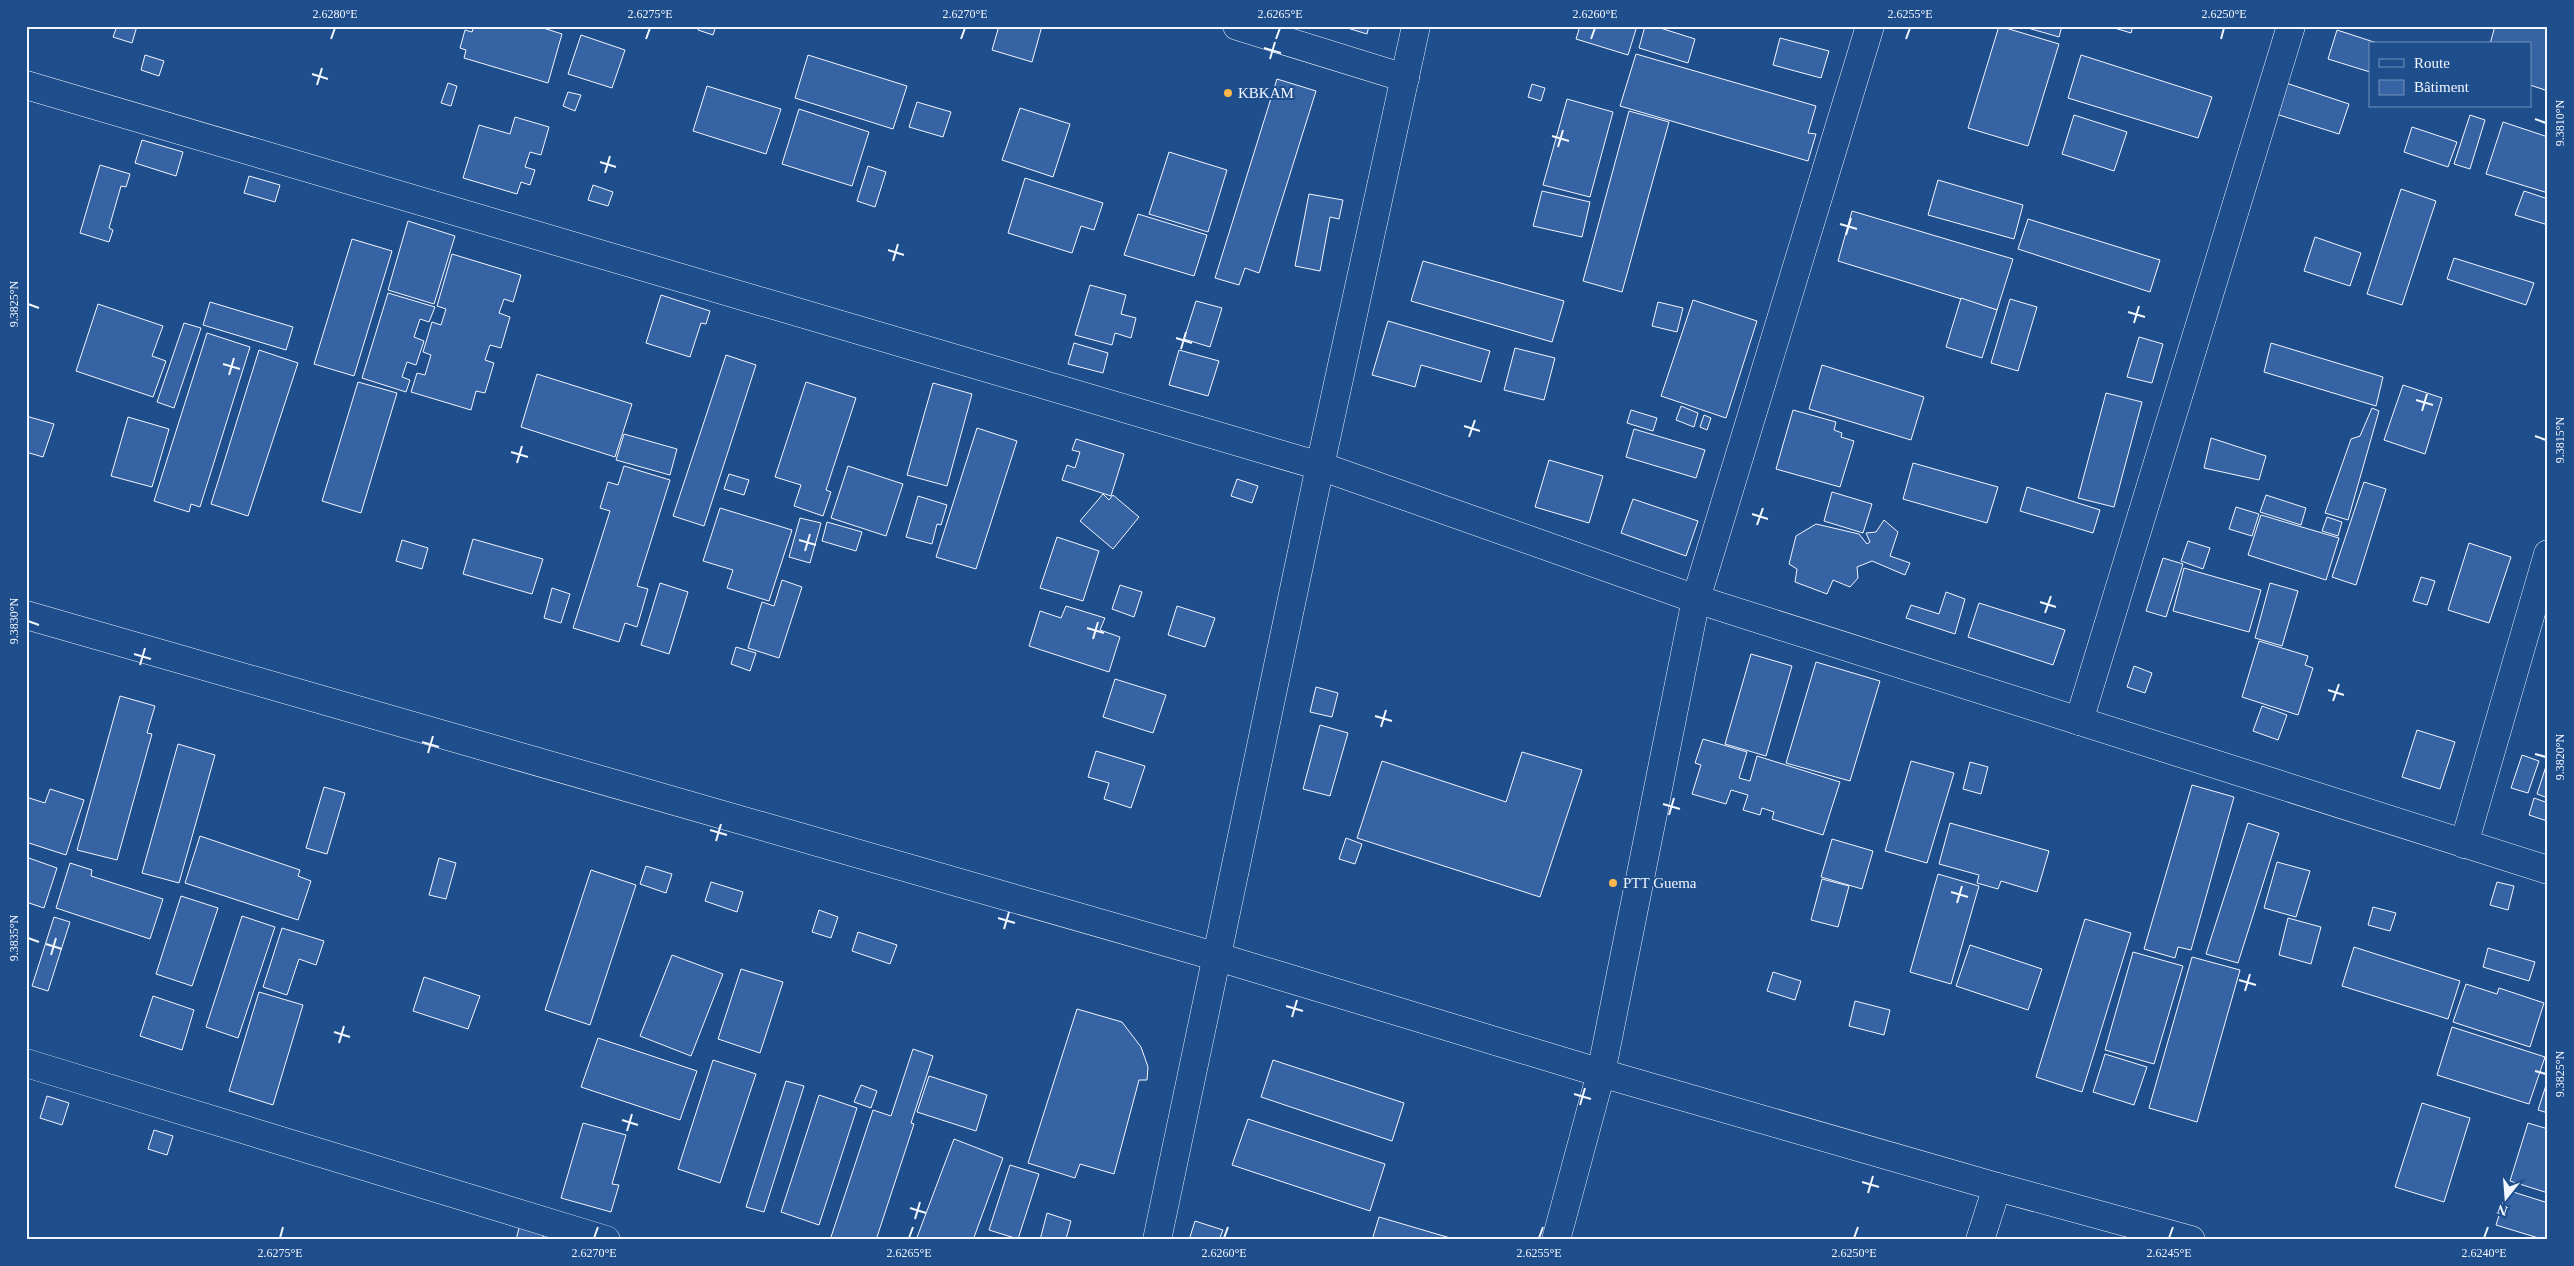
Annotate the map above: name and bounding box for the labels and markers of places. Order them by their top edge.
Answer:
place label: KBKAM [1238,85,1294,101]
marker: KBKAM [1222,87,1234,99]
place label: PTT Guema [1623,875,1697,891]
marker: PTT Guema [1607,877,1619,889]

